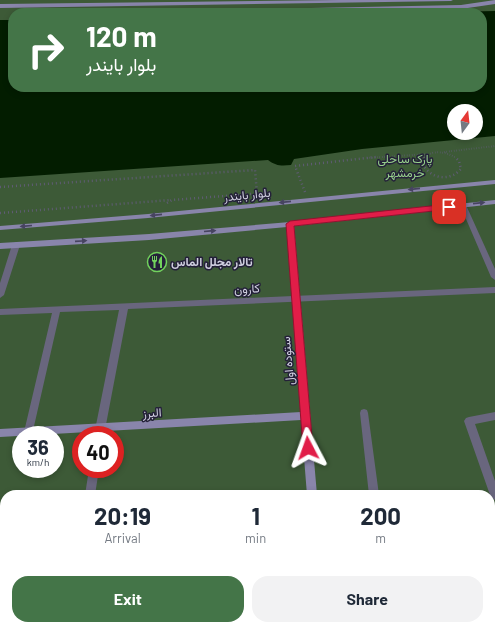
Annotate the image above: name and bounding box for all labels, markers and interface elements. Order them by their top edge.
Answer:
text: 120 m [86,19,157,53]
icon: right [20,24,72,76]
text: بلوار بایندر [86,53,156,75]
north arrow [447,104,483,140]
map controls [447,104,483,140]
park label: پارک ساحلی خرمشهر [377,151,433,181]
street label: بلوار بایندر [222,185,271,206]
one-way arrow [408,186,420,193]
pin [432,190,466,224]
icon: arrive [438,196,460,218]
one-way arrow [279,199,291,206]
one-way arrow [473,200,485,207]
one-way arrow [150,212,162,218]
one-way arrow [20,222,32,229]
one-way arrow [204,228,216,234]
one-way arrow [75,237,87,244]
restaurant icon: تالار مجلل الماس [146,251,168,273]
place label: تالار مجلل الماس [171,254,253,270]
street label: کارون [234,280,260,298]
street label: ستوده اول [278,336,298,386]
street label: البرز [141,404,162,422]
speed limit sign: 40 [72,426,124,478]
position arrow [287,427,329,469]
text: 36 [27,435,49,459]
text: km/h [27,456,49,468]
text: 20:19 [94,501,151,530]
text: 1 [251,501,260,530]
text: 200 [360,501,401,530]
text: Arrival [104,530,141,546]
text: min [245,530,266,546]
text: m [375,530,386,546]
button: Exit [12,576,244,622]
button: Share [252,576,483,622]

